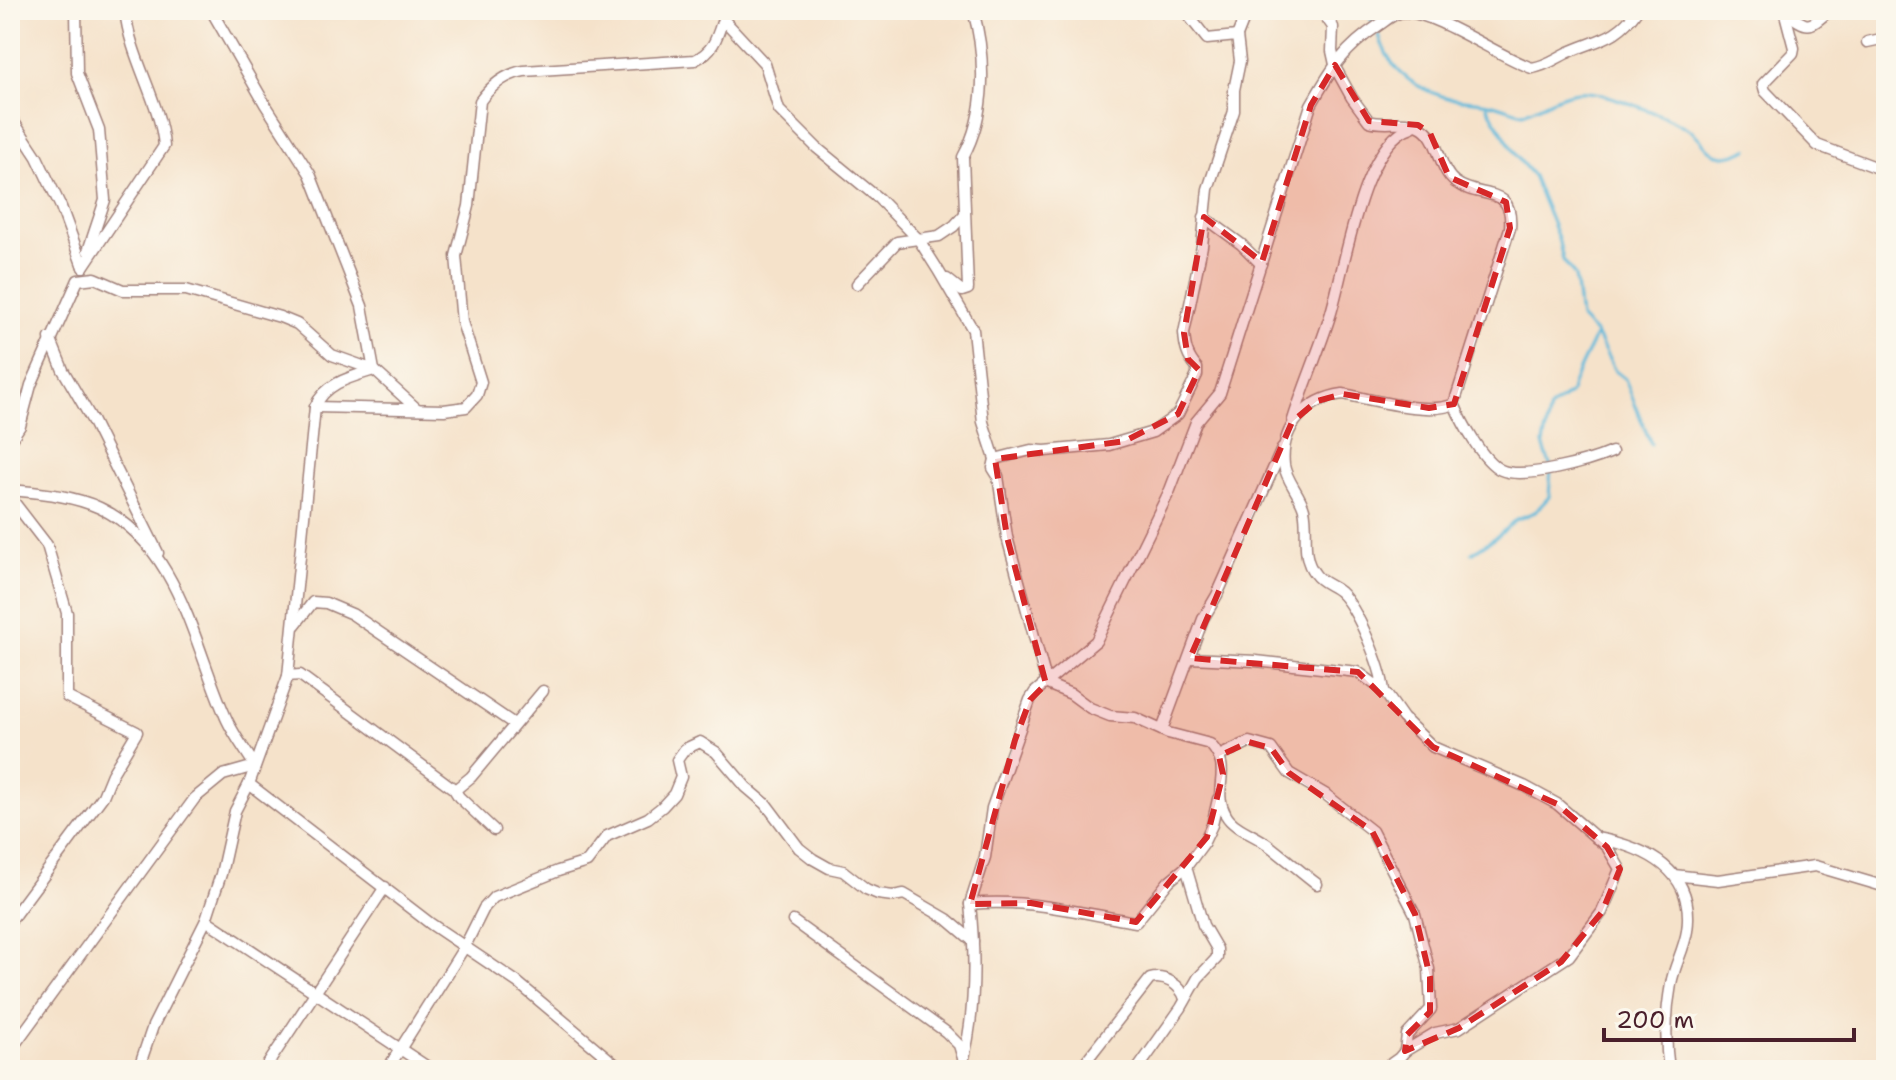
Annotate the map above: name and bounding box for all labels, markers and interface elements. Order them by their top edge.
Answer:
scale bar [1604,992,1854,1042]
text: 200 m [1616,1004,1694,1036]

